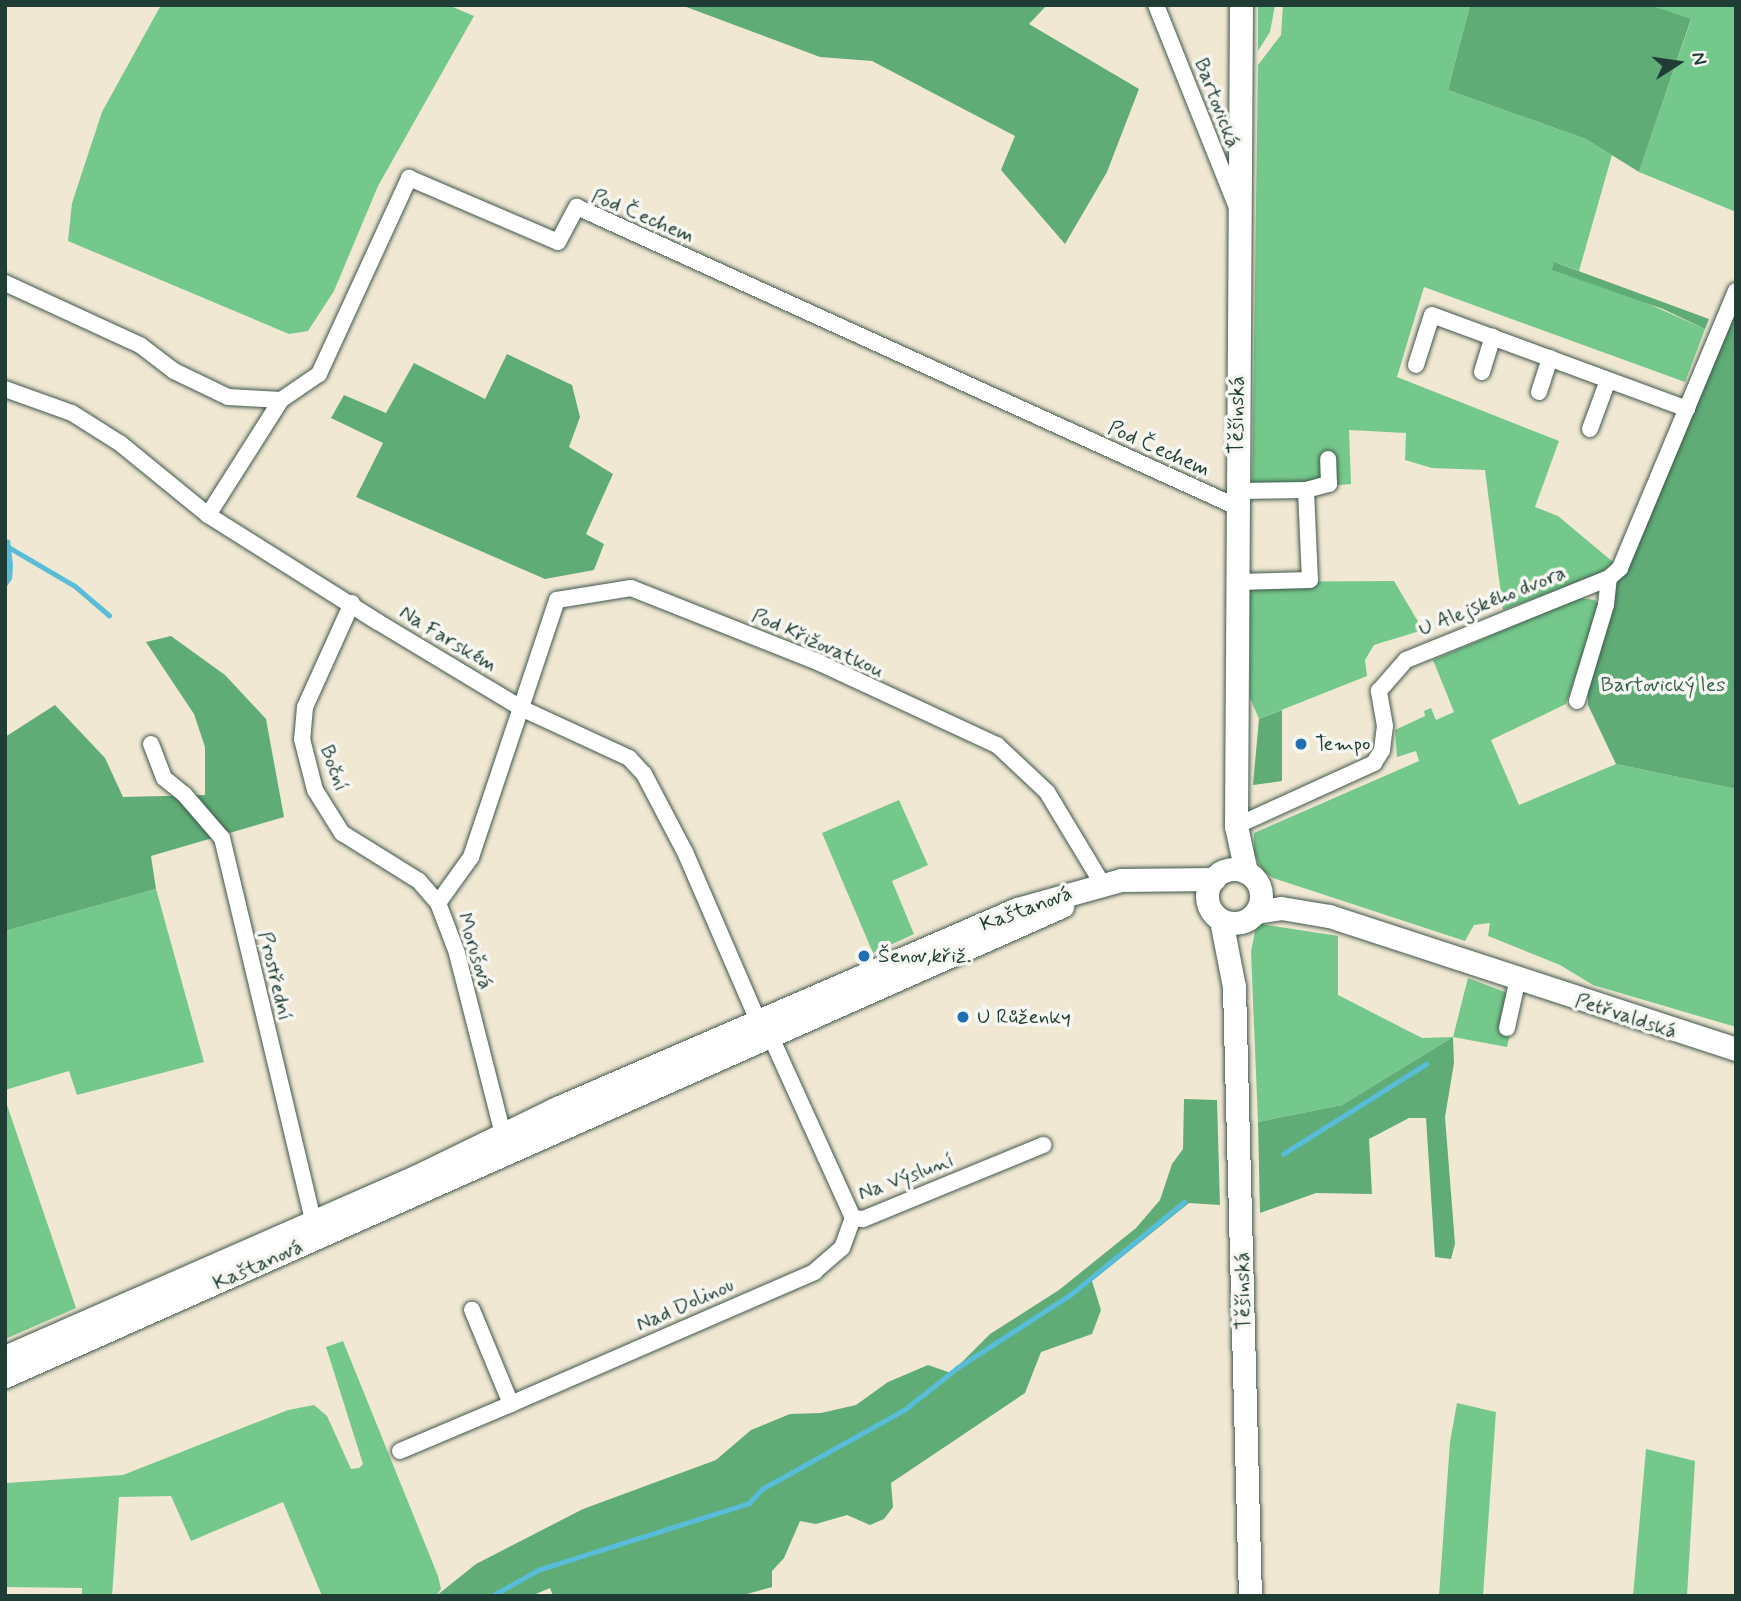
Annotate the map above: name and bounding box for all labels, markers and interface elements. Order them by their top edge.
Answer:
north arrow [1643,28,1713,98]
text: N [1685,50,1713,67]
street label: Bartovická [1188,55,1246,151]
street label: Pod Čechem [588,183,698,249]
street label: Těšínská [1224,376,1250,454]
street label: Pod Čechem [1104,415,1214,483]
street label: U Alejského dvora [1414,560,1570,642]
street label: Na Farském [396,601,500,677]
street label: Pod Křižovatkou [747,602,889,684]
park label: Bartovický les [1601,672,1725,698]
place label: Tempo [1315,731,1371,757]
marker: Tempo [1293,736,1309,752]
street label: Boční [314,742,354,794]
street label: Kaštanová [977,881,1075,937]
street label: Morušová [451,910,499,992]
street label: Prostřední [253,929,297,1023]
place label: Šenov,křiž. [878,943,971,969]
marker: Šenov,křiž. [856,948,872,964]
street label: Petřvaldská [1572,988,1680,1044]
place label: U Růženky [977,1004,1071,1030]
marker: U Růženky [955,1009,971,1025]
street label: Na Výsluní [855,1147,957,1207]
street label: Kaštanová [209,1234,307,1296]
street label: Těšínská [1230,1252,1256,1330]
street label: Nad Dolinou [633,1272,737,1338]

